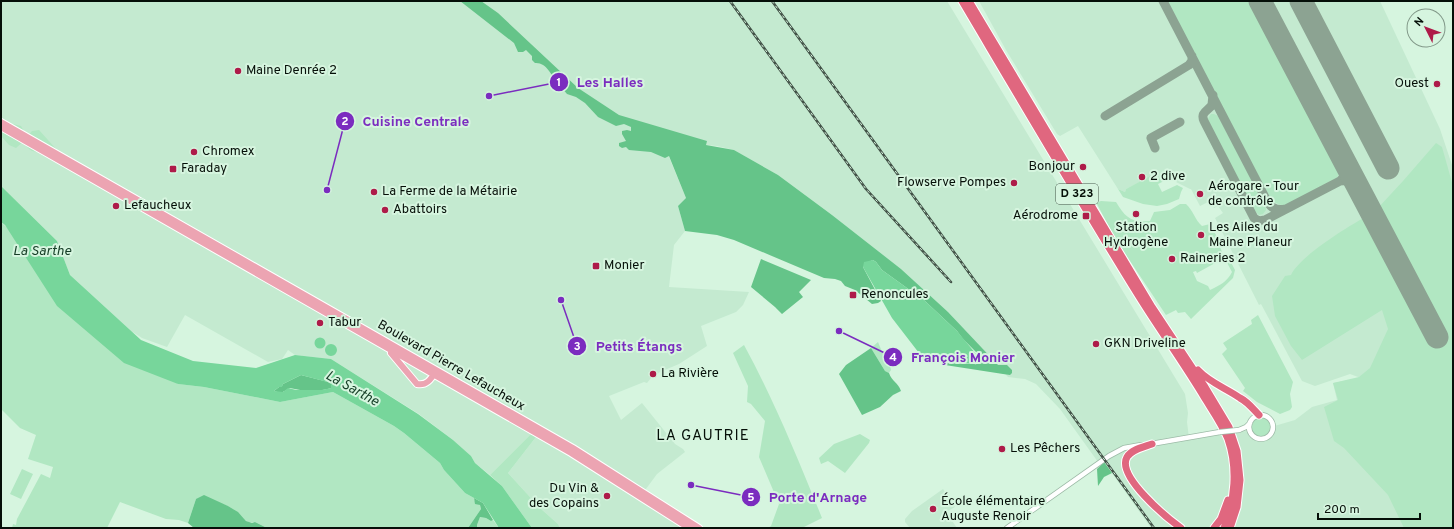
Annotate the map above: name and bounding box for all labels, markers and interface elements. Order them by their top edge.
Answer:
north arrow [1406,8,1446,48]
text: N [1411,14,1427,30]
place label: Maine Denrée 2 [246,63,337,79]
marker: Maine Denrée 2 [233,66,243,76]
callout: Les Halles [549,69,652,95]
text: 1 [557,75,561,91]
text: Les Halles [577,75,643,92]
place label: Ouest [1395,76,1429,92]
marker: Ouest [1432,79,1442,89]
callout: Cuisine Centrale [335,108,478,134]
text: 2 [341,114,349,130]
text: Cuisine Centrale [363,114,470,131]
place label: Chromex [202,144,255,160]
marker: Chromex [189,147,199,157]
place label: Bonjour [1028,159,1075,175]
place label: Faraday [181,161,227,177]
marker: Bonjour [1078,162,1088,172]
marker: Faraday [168,164,178,174]
place label: 2 dive [1150,169,1185,185]
marker: 2 dive [1137,172,1147,182]
place label: Flowserve Pompes [897,175,1006,191]
marker: Flowserve Pompes [1009,178,1019,188]
place label: Aérogare - Tour de contrôle [1208,179,1299,210]
place label: La Ferme de la Métairie [382,184,517,200]
road number: D 323 [1056,184,1098,204]
marker: La Ferme de la Métairie [369,187,379,197]
marker: Aérogare - Tour de contrôle [1195,189,1205,199]
place label: Lefaucheux [124,198,192,214]
marker: Lefaucheux [111,201,121,211]
place label: Abattoirs [393,202,447,218]
marker: Abattoirs [380,205,390,215]
place label: Aérodrome [1013,208,1078,224]
marker: Station Hydrogène [1131,209,1141,219]
marker: Aérodrome [1081,211,1091,221]
place label: Station Hydrogène [1104,220,1168,251]
place label: Les Ailes du Maine Planeur [1209,220,1292,251]
marker: Les Ailes du Maine Planeur [1196,230,1206,240]
water label: La Sarthe [13,243,72,260]
place label: Raineries 2 [1180,251,1246,267]
marker: Raineries 2 [1167,254,1177,264]
place label: Monier [604,258,644,274]
marker: Monier [591,261,601,271]
place label: Renoncules [861,287,929,303]
marker: Renoncules [848,290,858,300]
place label: Tabur [328,315,361,331]
street label: Boulevard Pierre Lefaucheux [374,317,528,415]
marker: Tabur [315,318,325,328]
callout: Petits Étangs [567,333,690,359]
place label: GKN Driveline [1104,336,1186,352]
text: Petits Étangs [596,338,682,356]
text: 3 [573,339,581,355]
marker: GKN Driveline [1091,339,1101,349]
callout: François Monier [883,344,1023,370]
text: 4 [889,350,897,366]
text: François Monier [911,350,1015,367]
place label: La Rivière [661,366,719,382]
water label: La Sarthe [322,367,382,411]
marker: La Rivière [648,369,658,379]
district label: LA GAUTRIE [656,427,750,446]
place label: Les Pêchers [1010,441,1080,457]
marker: Les Pêchers [997,444,1007,454]
place label: Du Vin & des Copains [529,481,599,512]
callout: Porte d'Arnage [741,484,875,510]
text: 5 [747,490,755,506]
text: Porte d'Arnage [769,490,867,507]
marker: Du Vin & des Copains [602,491,612,501]
place label: École élémentaire Auguste Renoir [941,492,1045,525]
scale bar [1318,495,1420,521]
text: 200 m [1324,502,1360,518]
marker: École élémentaire Auguste Renoir [928,504,938,514]

